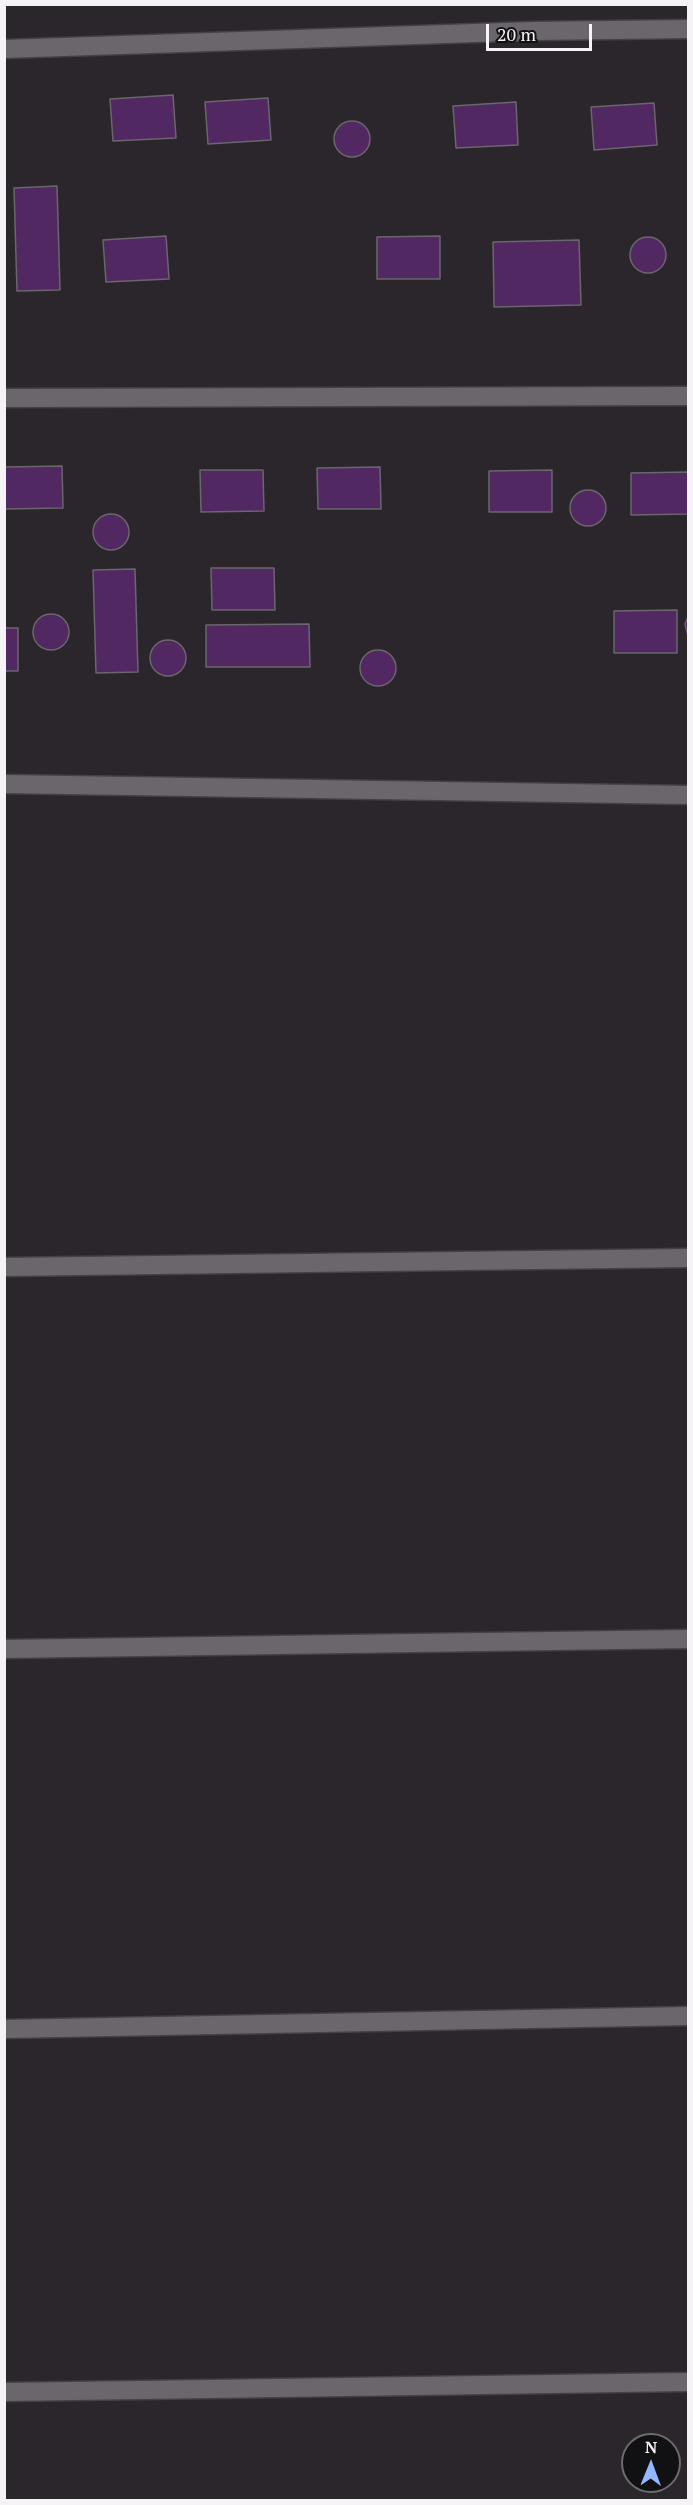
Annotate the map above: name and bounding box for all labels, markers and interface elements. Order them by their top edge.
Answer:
scale bar [489,12,596,50]
text: 20 m [497,22,536,46]
north arrow [621,2433,681,2493]
text: N [645,2436,658,2458]

